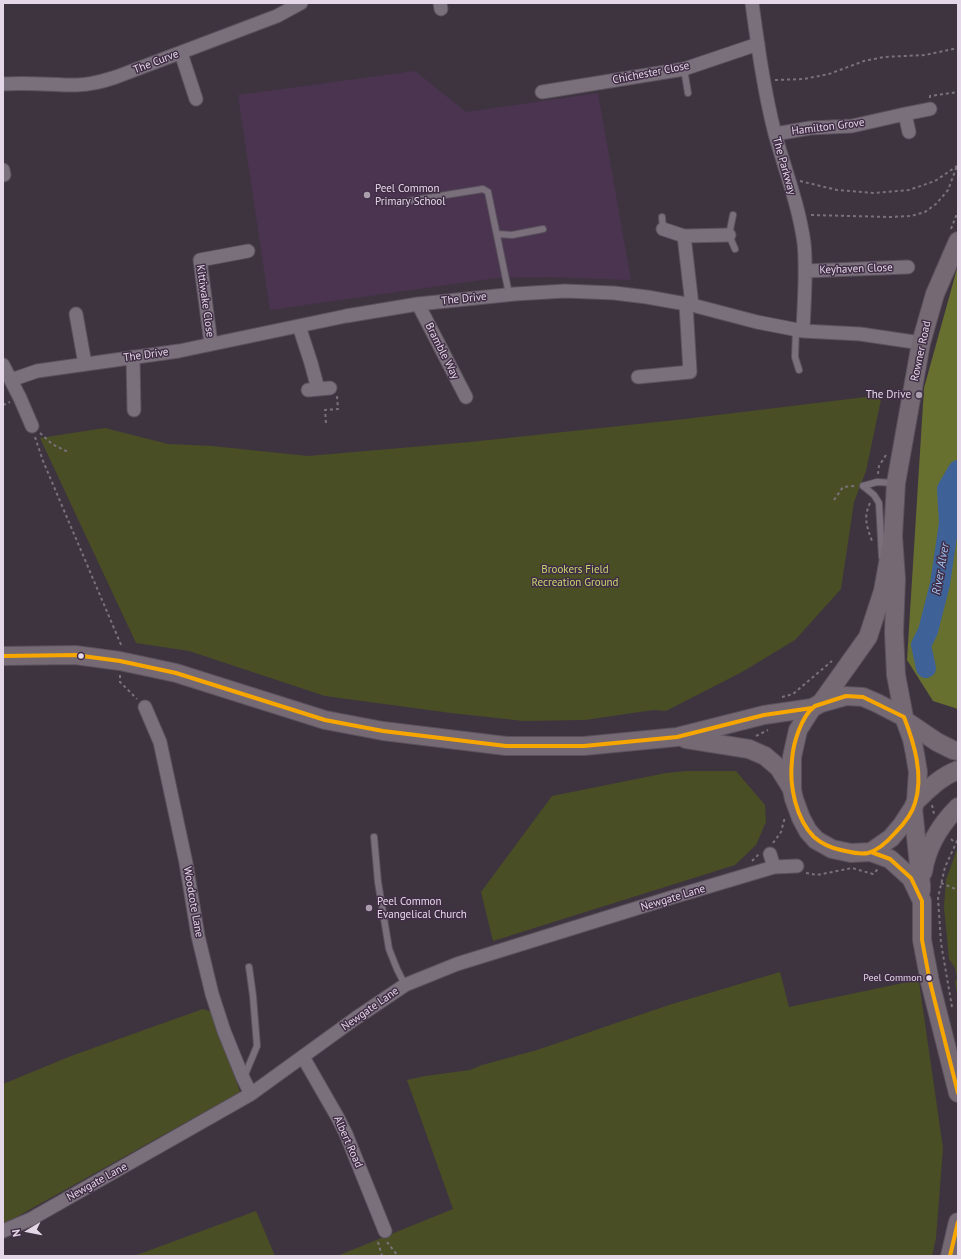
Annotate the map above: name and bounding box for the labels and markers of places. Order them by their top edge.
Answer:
place label: Peel Common Primary School [375,182,445,208]
marker: Peel Common Primary School [362,190,372,200]
place label: The Drive [866,388,911,402]
marker: The Drive [914,390,924,400]
unlabelled marker [76,651,86,661]
place label: Peel Common Evangelical Church [377,895,467,921]
marker: Peel Common Evangelical Church [364,903,374,913]
place label: Peel Common [863,972,922,984]
marker: Peel Common [924,973,934,983]

